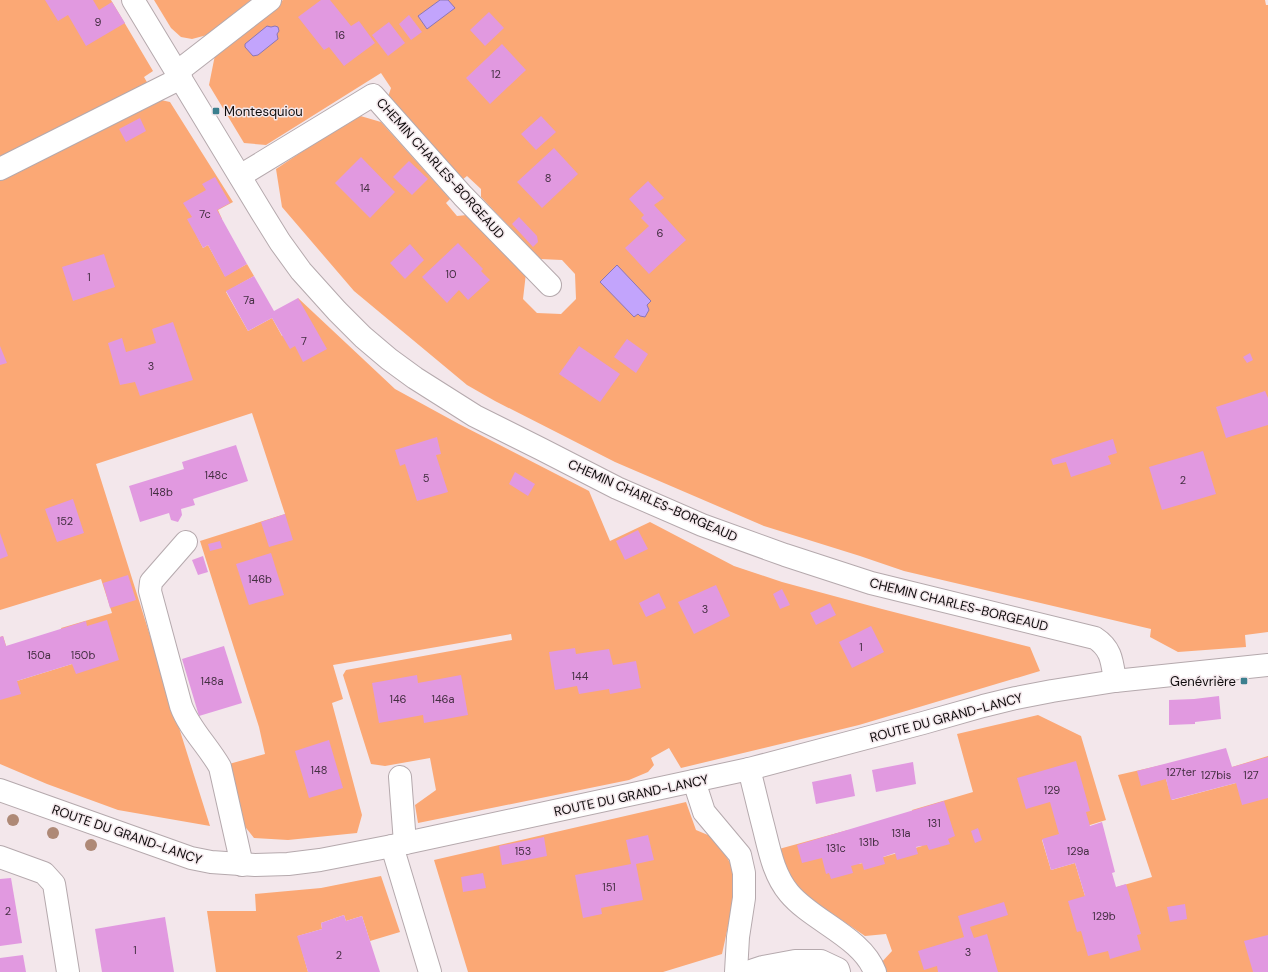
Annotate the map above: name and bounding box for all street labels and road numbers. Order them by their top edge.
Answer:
street label: CHEMIN CHARLES-BORGEAUD [373,94,508,242]
street label: CHEMIN CHARLES-BORGEAUD [565,455,740,546]
street label: CHEMIN CHARLES-BORGEAUD [868,574,1050,635]
street label: ROUTE DU GRAND-LANCY [868,689,1025,746]
street label: ROUTE DU GRAND-LANCY [552,771,710,820]
street label: ROUTE DU GRAND-LANCY [50,801,204,868]

